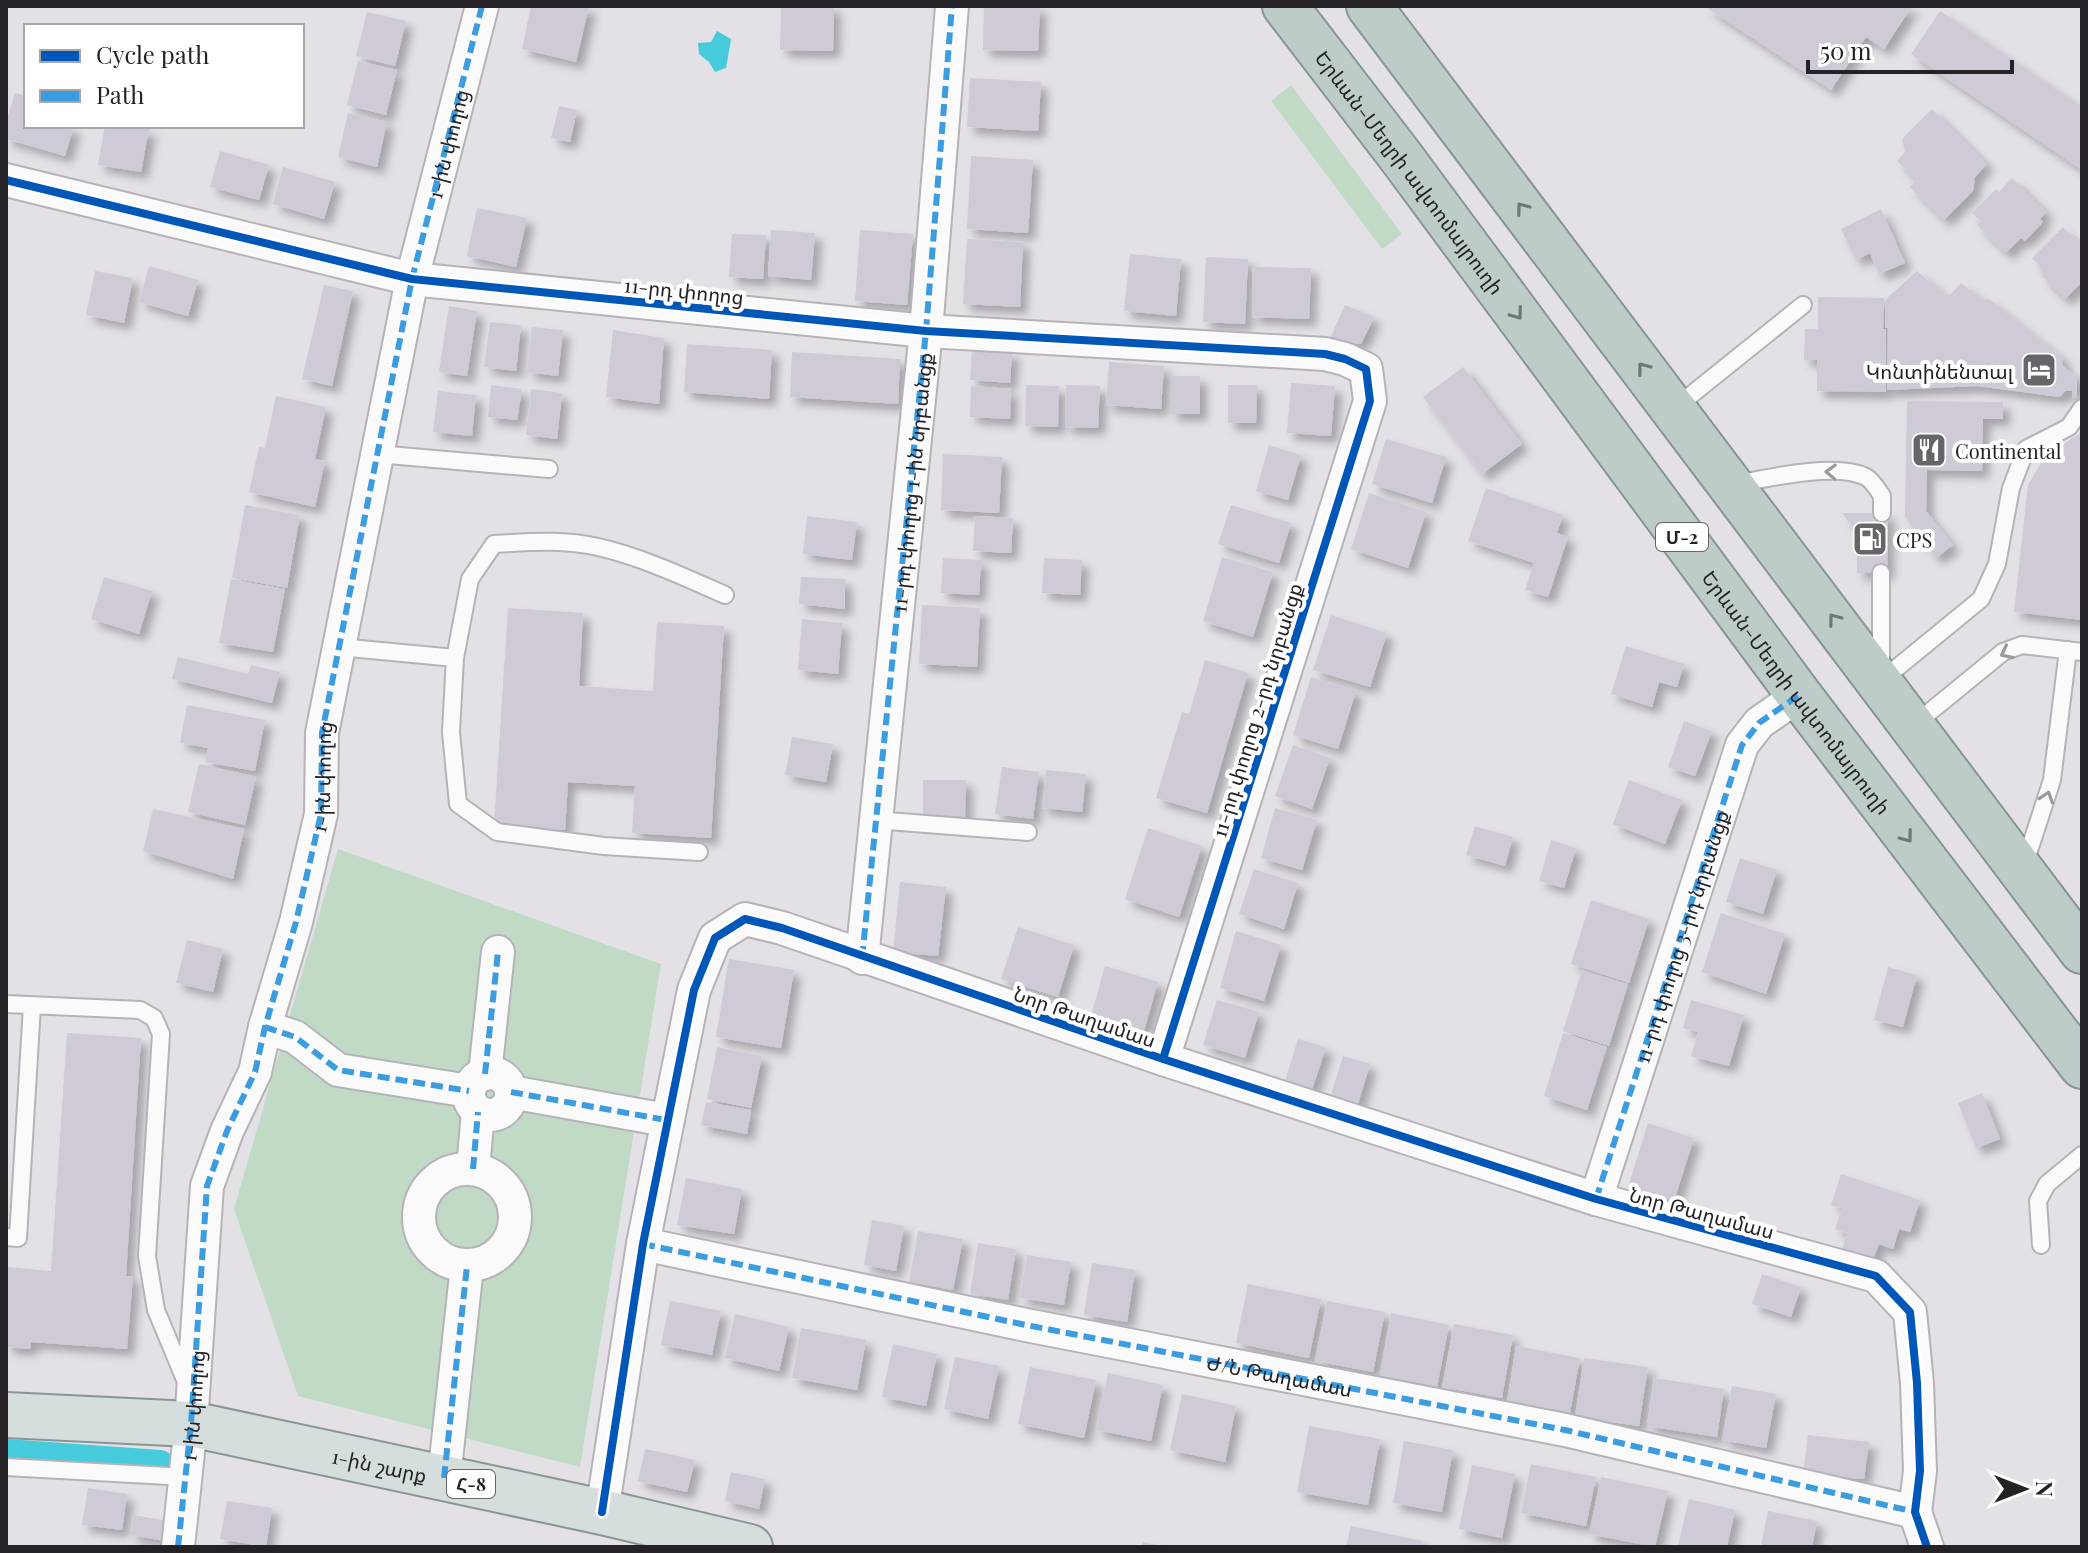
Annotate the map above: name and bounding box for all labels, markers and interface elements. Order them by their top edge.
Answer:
legend [24,24,304,128]
scale bar [1808,24,2012,74]
text: 50 m [1820,34,1872,66]
text: Cycle path [96,38,209,70]
street label: Երևան-Մեղրի ավտոմայրուղի [1310,44,1511,299]
text: Path [96,78,144,110]
street label: 1-ին փողոց [420,86,474,201]
one-way arrow [1517,202,1531,216]
street label: 11-րդ փողոց [623,270,745,310]
one-way arrow [1508,305,1522,320]
street label: 11-րդ փողոց 1-ին նրբանցք [884,351,937,614]
hotel icon: Կոնտինենտալ [2020,351,2058,389]
place label: Կոնտինենտալ [1866,357,2014,384]
one-way arrow [1638,362,1652,376]
restaurant icon: Continental [1910,431,1948,469]
place label: Continental [1955,437,2062,464]
one-way arrow [1824,464,1837,481]
fuel station icon: CPS [1851,520,1889,558]
road number: Մ-2 [1656,523,1708,551]
place label: CPS [1896,526,1932,553]
street label: Երևան-Մեղրի ավտոմայրուղի [1697,564,1898,819]
street label: 11-րդ փողոց 2-րդ նրբանցք [1204,580,1308,840]
one-way arrow [1829,614,1843,628]
one-way arrow [2000,643,2015,658]
street label: 1-ին փողոց [304,718,338,835]
one-way arrow [2038,790,2054,804]
street label: 11-րդ փողոց 3-րդ նրբանցք [1627,806,1734,1066]
one-way arrow [1898,828,1912,843]
street label: Նոր Թաղամաս [1010,979,1160,1053]
street label: Նոր Թաղամաս [1627,1180,1777,1244]
street label: Ժ/Ն Թաղամաս [1205,1347,1355,1402]
street label: 1-ին փողոց [174,1349,209,1463]
street label: 1-ին շարք [329,1441,430,1488]
north arrow [1984,1449,2064,1529]
road number: Հ-8 [447,1470,495,1498]
text: N [2030,1481,2060,1497]

